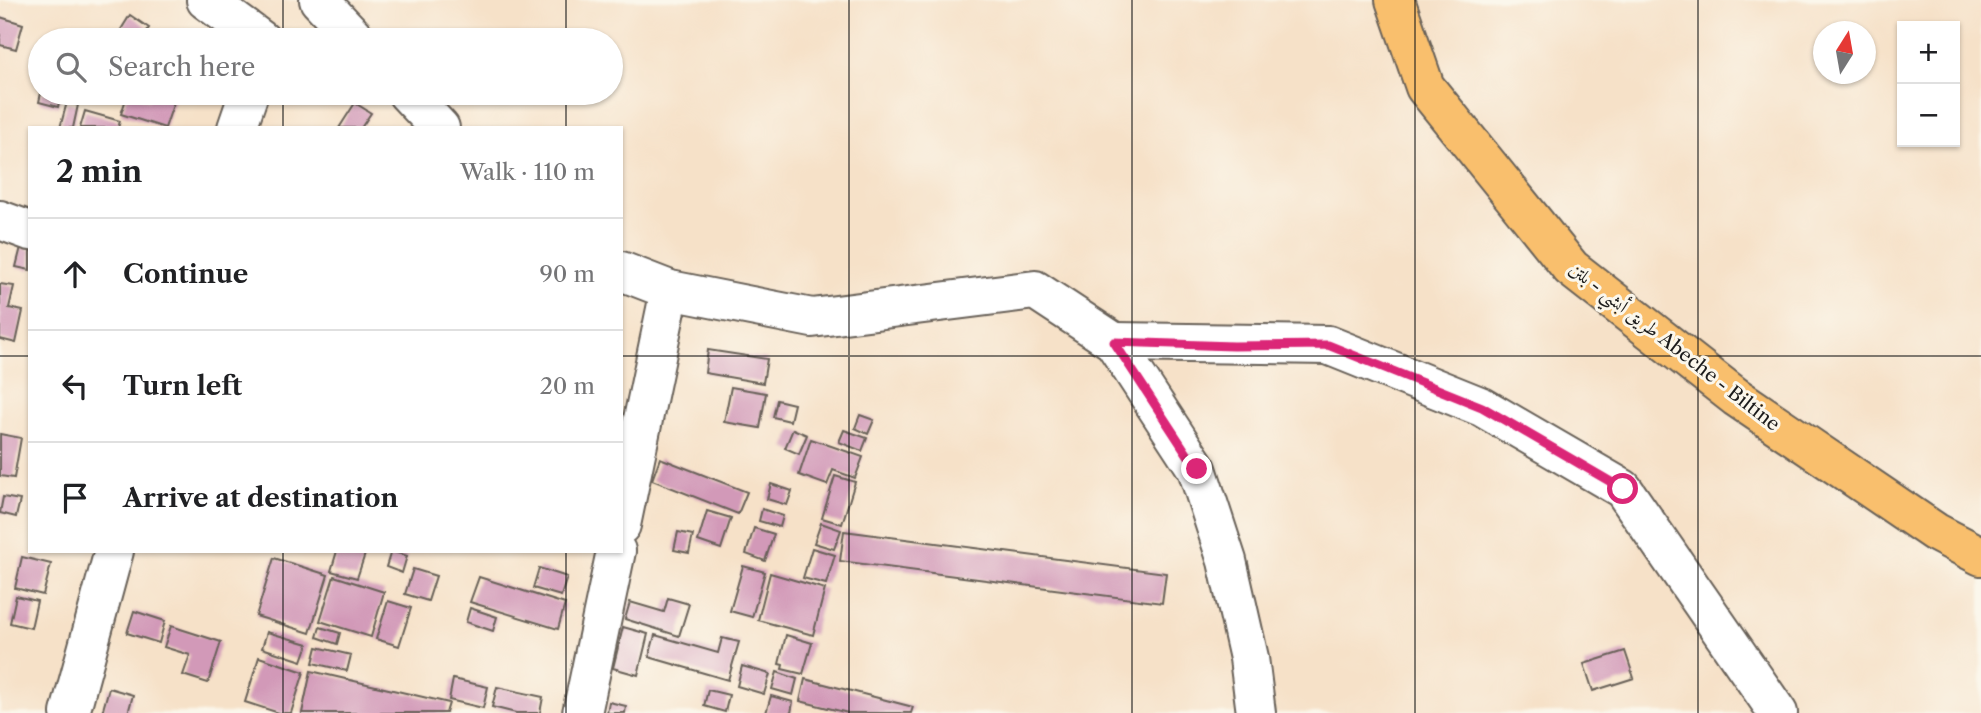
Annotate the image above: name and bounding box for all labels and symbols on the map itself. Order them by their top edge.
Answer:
north arrow [1813,21,1876,84]
street label: طريق أبشي - بلتن Abeche - Biltine [1561,256,1785,440]
route end [1181,453,1212,484]
route start [1607,473,1638,504]

